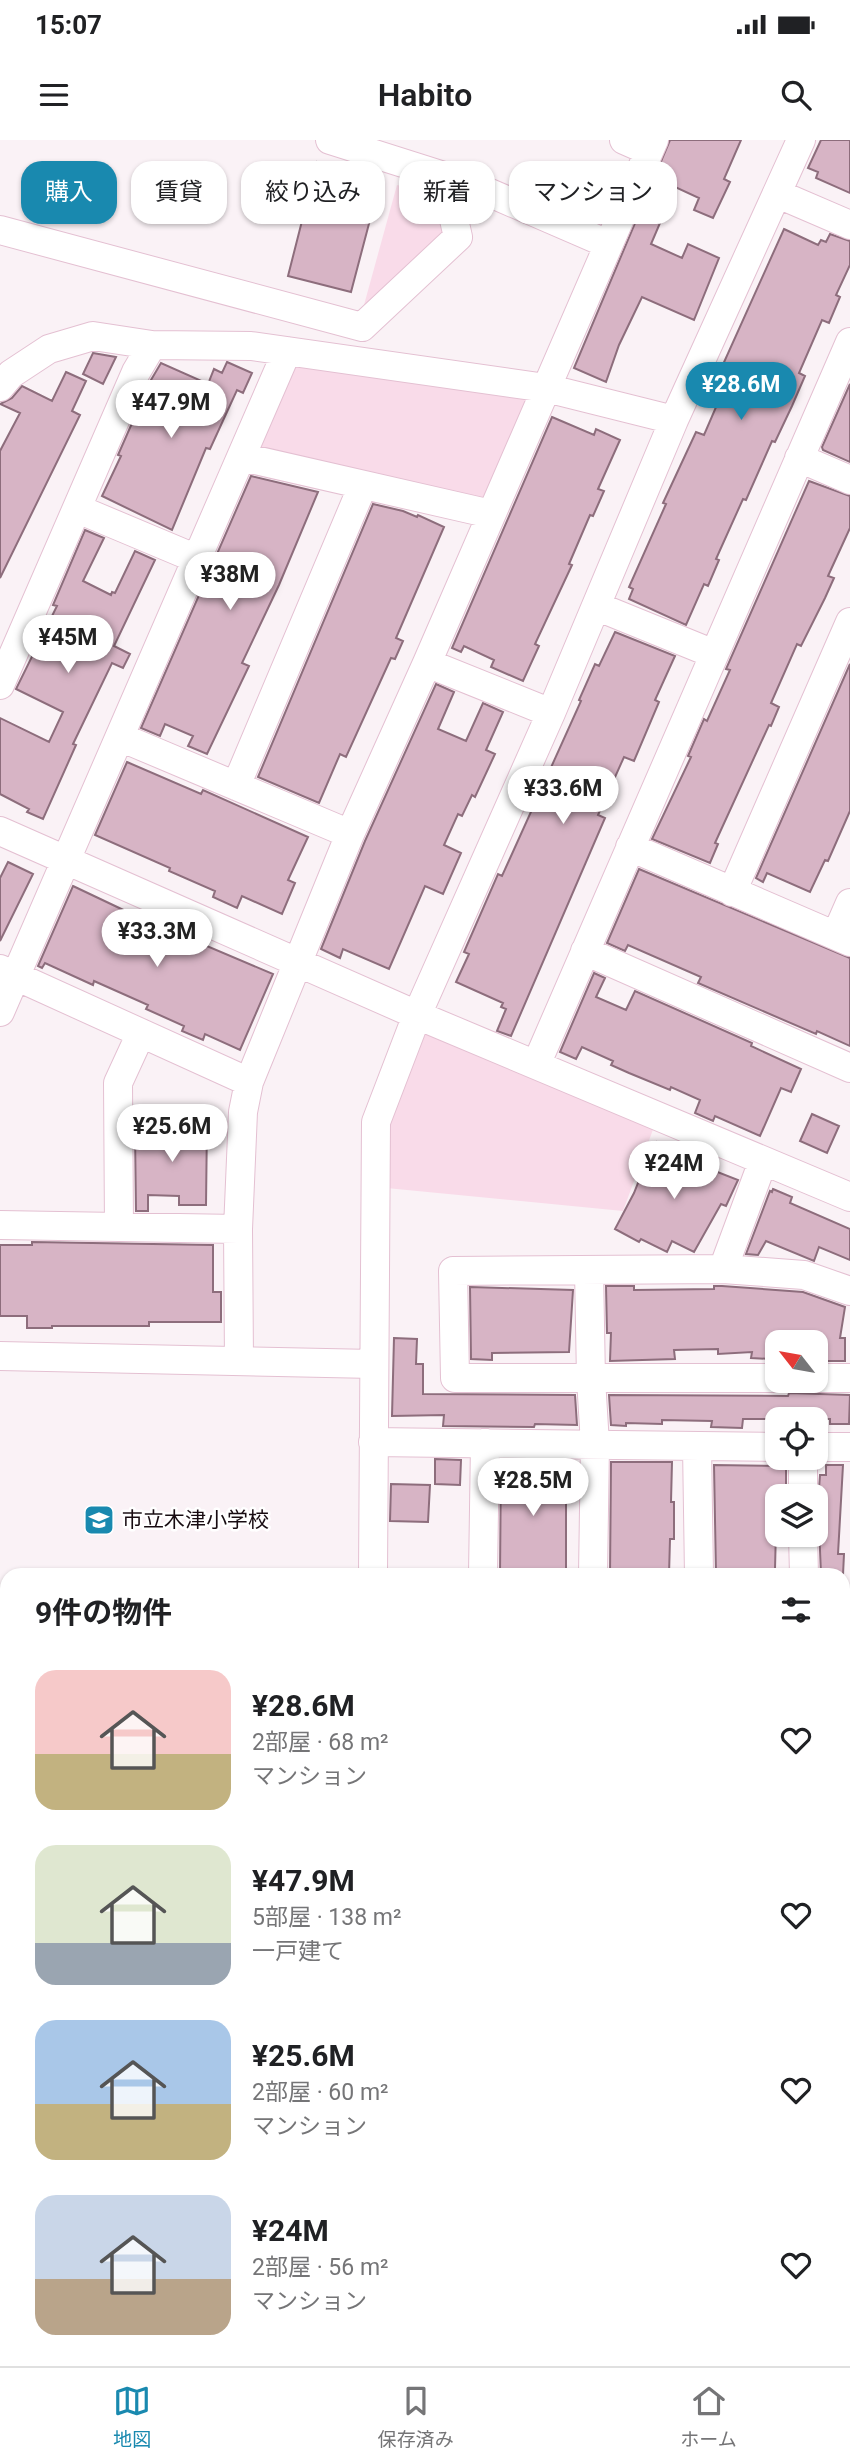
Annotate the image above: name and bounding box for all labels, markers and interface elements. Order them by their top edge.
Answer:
text: 15:07 [35,10,102,40]
icon: menu [35,76,73,114]
text: Habito [378,76,472,114]
icon: search [777,76,815,114]
chip: 購入 [21,161,117,224]
chip: 賃貸 [131,161,227,224]
chip: 絞り込み [241,161,385,224]
chip: 新着 [399,161,495,224]
chip: マンション [509,161,677,224]
pin: ¥28.6M [684,362,798,422]
text: ¥28.6M [702,371,780,398]
pin: ¥47.9M [114,380,228,440]
text: ¥47.9M [132,389,210,416]
pin: ¥38M [189,552,271,612]
text: ¥38M [201,561,259,588]
pin: ¥45M [27,616,109,675]
text: ¥45M [39,624,97,651]
pin: ¥33.6M [506,766,620,826]
text: ¥33.6M [524,775,602,802]
pin: ¥33.3M [100,910,214,969]
text: ¥33.3M [118,918,196,945]
pin: ¥25.6M [115,1104,229,1164]
text: ¥25.6M [133,1113,211,1140]
pin: ¥24M [633,1142,715,1201]
text: ¥24M [645,1150,703,1177]
north arrow [765,1330,828,1393]
map controls [765,1330,828,1547]
button: locate [765,1407,828,1470]
pin: ¥28.5M [476,1458,590,1518]
text: ¥28.5M [494,1467,572,1494]
button: layers [765,1484,828,1547]
school or university icon: 市立木津小学校 [82,1503,116,1537]
place label: 市立木津小学校 [122,1508,269,1532]
icon: filters [777,1591,815,1629]
text: 9件の物件 [35,1595,172,1630]
text: ¥28.6M [252,1688,355,1723]
icon: home [91,1698,175,1782]
icon: heart [777,1721,815,1759]
text: 2部屋 · 68 m² [252,1729,389,1756]
text: マンション [252,1763,367,1790]
text: ¥47.9M [252,1863,355,1898]
icon: home [91,1873,175,1957]
icon: heart [777,1896,815,1934]
text: 5部屋 · 138 m² [252,1904,401,1931]
text: 一戸建て [252,1938,344,1965]
text: ¥25.6M [252,2038,355,2073]
icon: home [91,2048,175,2132]
icon: heart [777,2071,815,2109]
text: 2部屋 · 60 m² [252,2079,389,2106]
text: マンション [252,2113,367,2140]
text: ¥24M [252,2213,329,2248]
icon: home [91,2223,175,2307]
icon: heart [777,2246,815,2284]
text: 2部屋 · 56 m² [252,2254,389,2281]
text: マンション [252,2288,367,2315]
tab: 地図 [113,2382,151,2451]
tab: 保存済み [378,2382,454,2451]
tab: ホーム [680,2382,737,2451]

